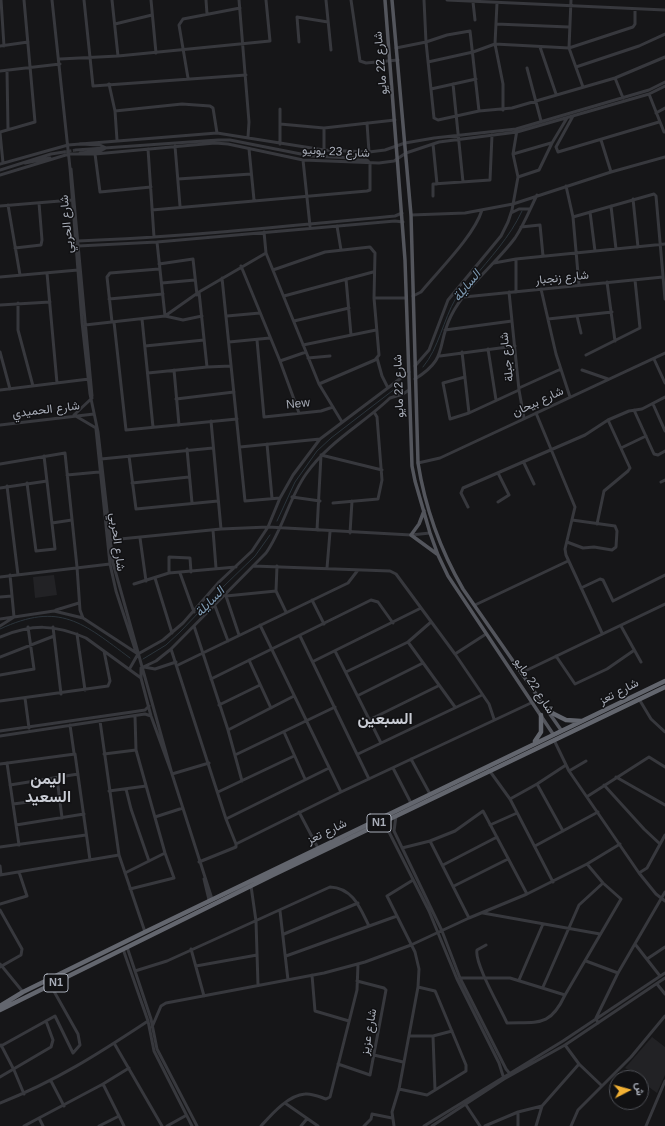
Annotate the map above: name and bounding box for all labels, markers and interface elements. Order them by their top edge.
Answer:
street label: شارع 22 مايو [371,31,391,95]
street label: شارع 23 يونيو [302,143,370,161]
street label: شارع الحربي [57,194,77,254]
water label: السايلة [450,267,484,305]
street label: شارع زنجبار [535,268,589,288]
street label: شارع جبلة [497,331,517,383]
street label: شارع 22 مايو [391,354,407,418]
street label: شارع بيحان [510,384,566,420]
street label: New [285,396,311,412]
street label: شارع الحميدي [11,399,81,421]
street label: شارع الحربي [106,512,128,572]
water label: السايلة [192,584,228,620]
street label: شارع 22 مايو [511,655,557,717]
street label: شارع تعز [597,676,641,708]
district label: السبعين [357,710,413,730]
district label: اليمن السعيد [25,770,71,808]
road number: N1 [367,814,391,832]
street label: شارع تعز [305,816,349,848]
road number: N1 [44,974,68,992]
street label: شارع عزيز [358,1008,380,1056]
north arrow [609,1070,649,1110]
text: ش [633,1082,647,1096]

